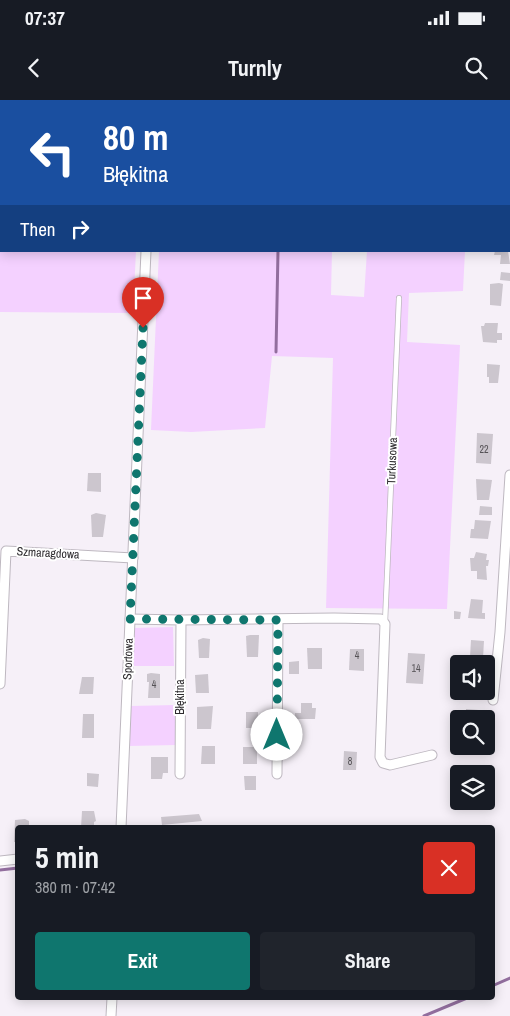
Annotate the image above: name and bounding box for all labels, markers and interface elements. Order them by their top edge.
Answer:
text: 07:37 [25,5,65,31]
text: Turnly [228,53,282,83]
icon: back [20,54,48,82]
icon: search [462,54,490,82]
text: 80 m [103,114,168,161]
icon: left [20,120,85,185]
text: Błękitna [103,159,168,189]
icon: right [66,215,94,243]
text: Then [20,216,56,242]
pin [122,277,164,328]
icon: arrive [129,284,157,312]
street label: Turkusowa [383,437,401,485]
house number: 22 [479,443,489,456]
street label: Szmaragdowa [16,543,80,563]
street label: Sportowa [119,637,137,680]
house number: 4 [355,649,360,662]
map controls [450,655,495,810]
button: sound [450,655,495,700]
house number: 14 [411,662,421,675]
house number: 4 [152,678,157,691]
street label: Błękitna [172,679,188,715]
position arrow [250,708,302,760]
button: search [450,710,495,755]
house number: 8 [348,755,353,768]
button: layers [450,765,495,810]
text: 5 min [35,837,99,877]
button: close [423,842,475,894]
text: 380 m · 07:42 [35,876,115,898]
button: Exit [35,932,250,990]
button: Share [260,932,475,990]

